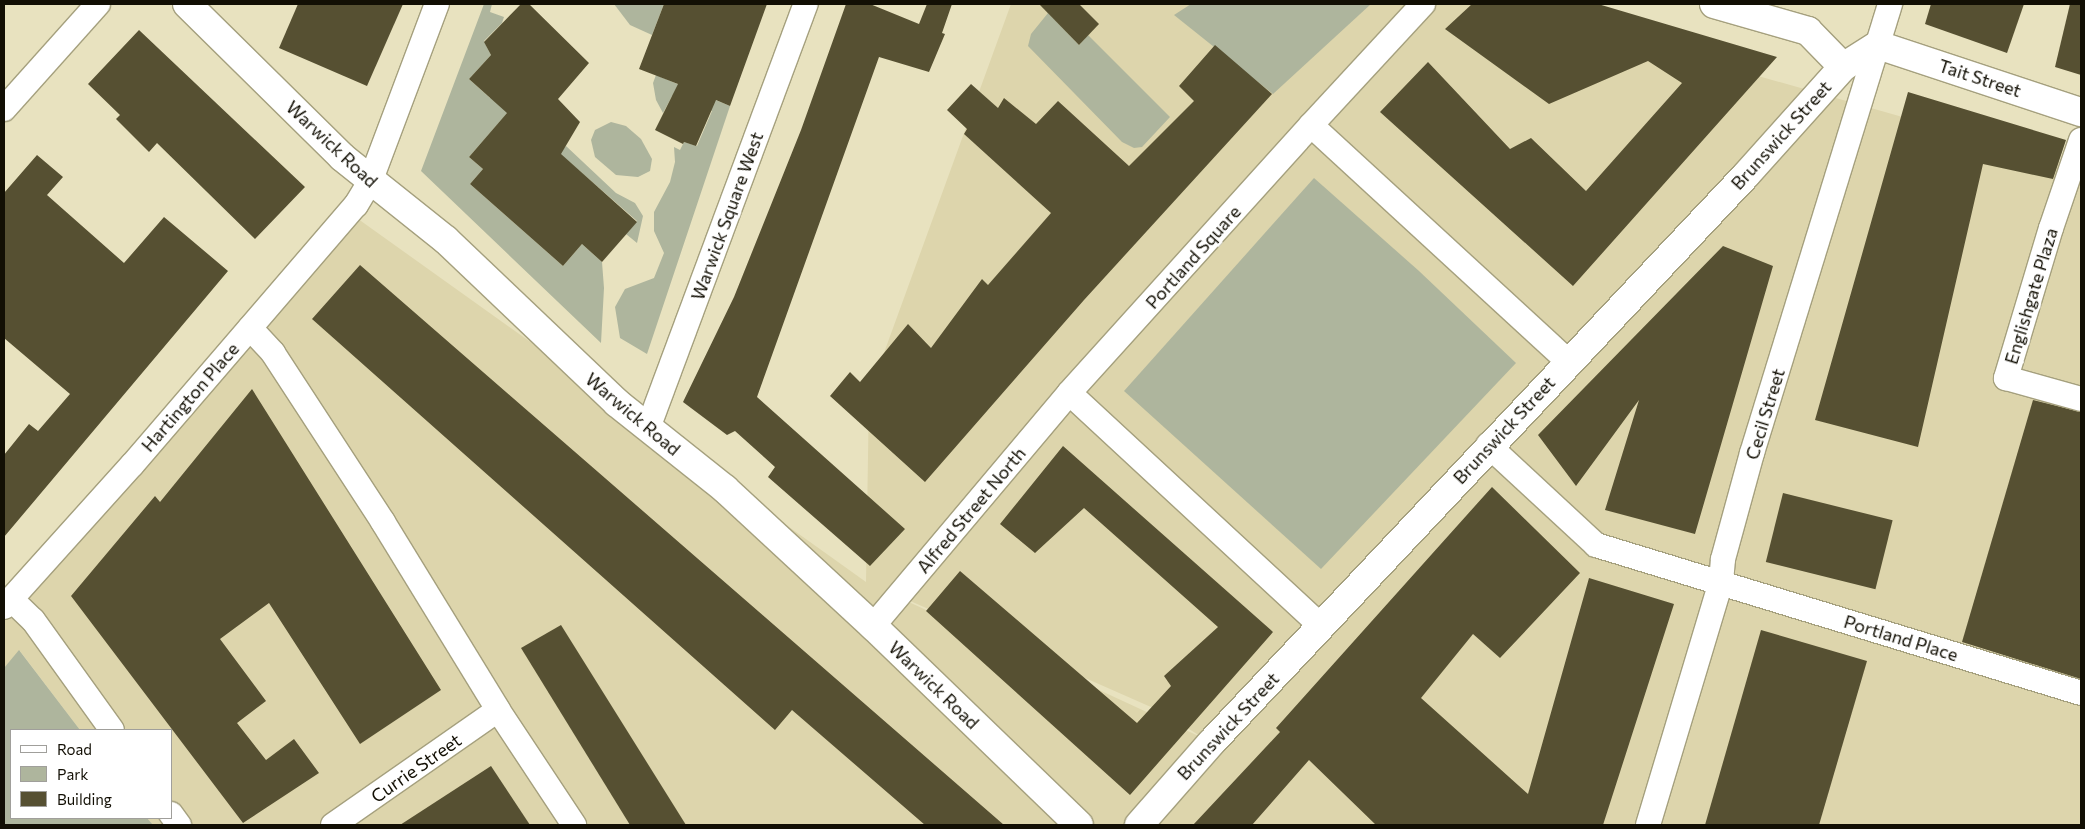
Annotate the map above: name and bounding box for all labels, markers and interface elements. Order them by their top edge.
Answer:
street label: Tait Street [1936,54,2024,102]
street label: Brunswick Street [1726,76,1836,194]
street label: Warwick Road [282,96,382,192]
street label: Warwick Square West [686,129,768,303]
street label: Portland Square [1141,201,1245,313]
street label: Englishgate Plaza [2000,225,2062,367]
street label: Hartington Place [137,338,243,456]
street label: Cecil Street [1741,366,1789,462]
street label: Warwick Road [581,368,685,460]
street label: Brunswick Street [1449,372,1559,488]
street label: Alfred Street North [912,443,1030,577]
street label: Portland Place [1841,610,1961,666]
street label: Warwick Road [884,637,984,733]
street label: Brunswick Street [1173,668,1283,784]
legend [10,729,172,819]
street label: Currie Street [367,729,465,807]
text: Road [57,740,92,758]
text: Park [57,765,88,783]
text: Building [57,790,112,808]

